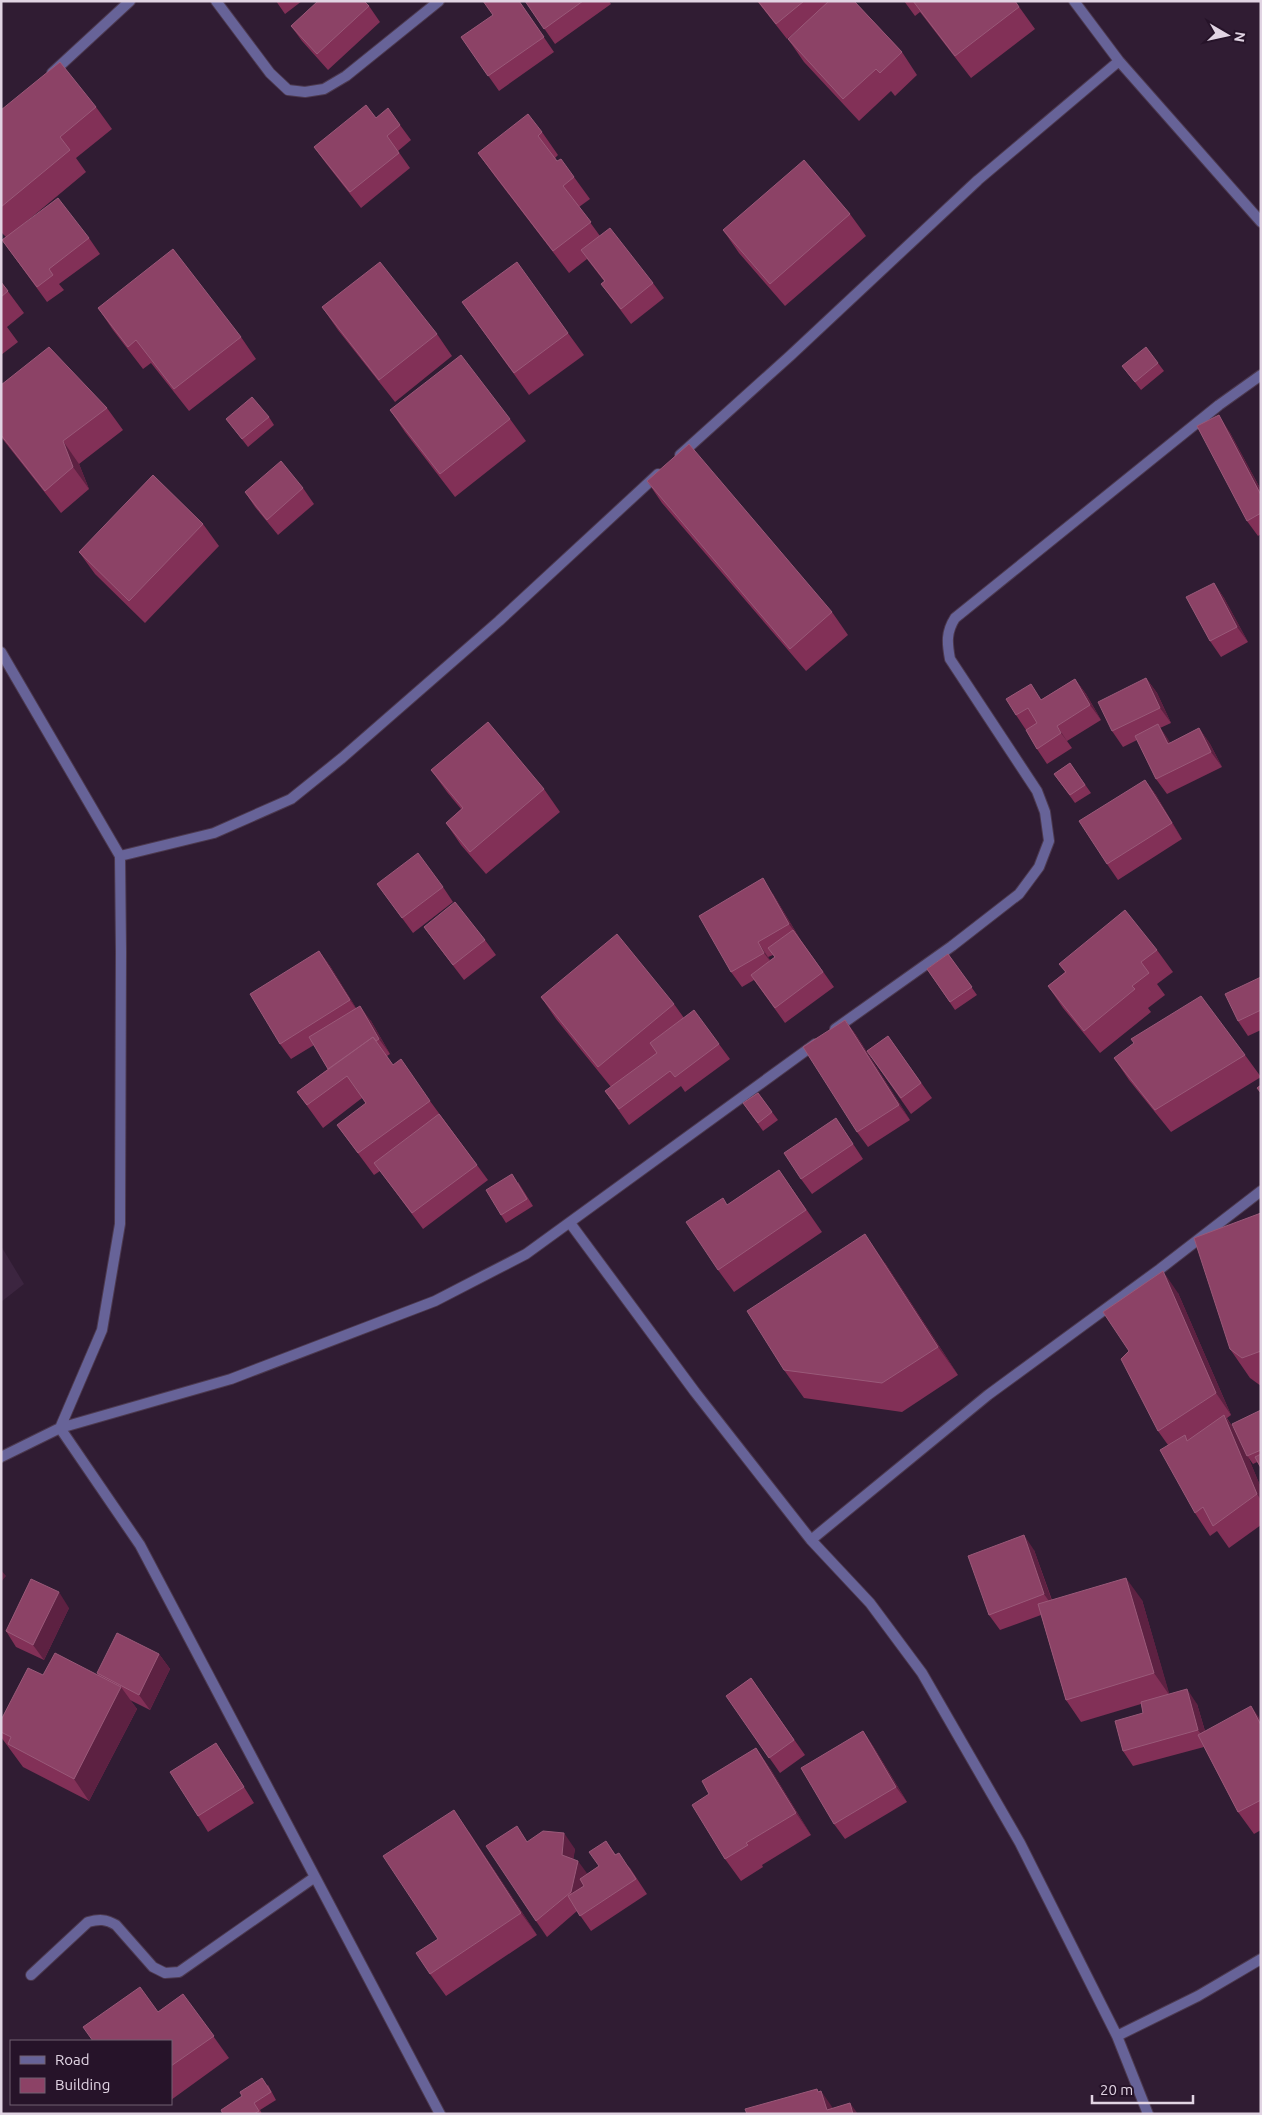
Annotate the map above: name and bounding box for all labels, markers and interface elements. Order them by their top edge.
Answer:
north arrow [1202,10,1252,60]
text: N [1231,31,1249,43]
legend [10,2040,172,2105]
text: Road [55,2051,90,2068]
scale bar [1092,2072,1193,2104]
text: Building [55,2076,110,2093]
text: 20 m [1100,2081,1133,2098]

